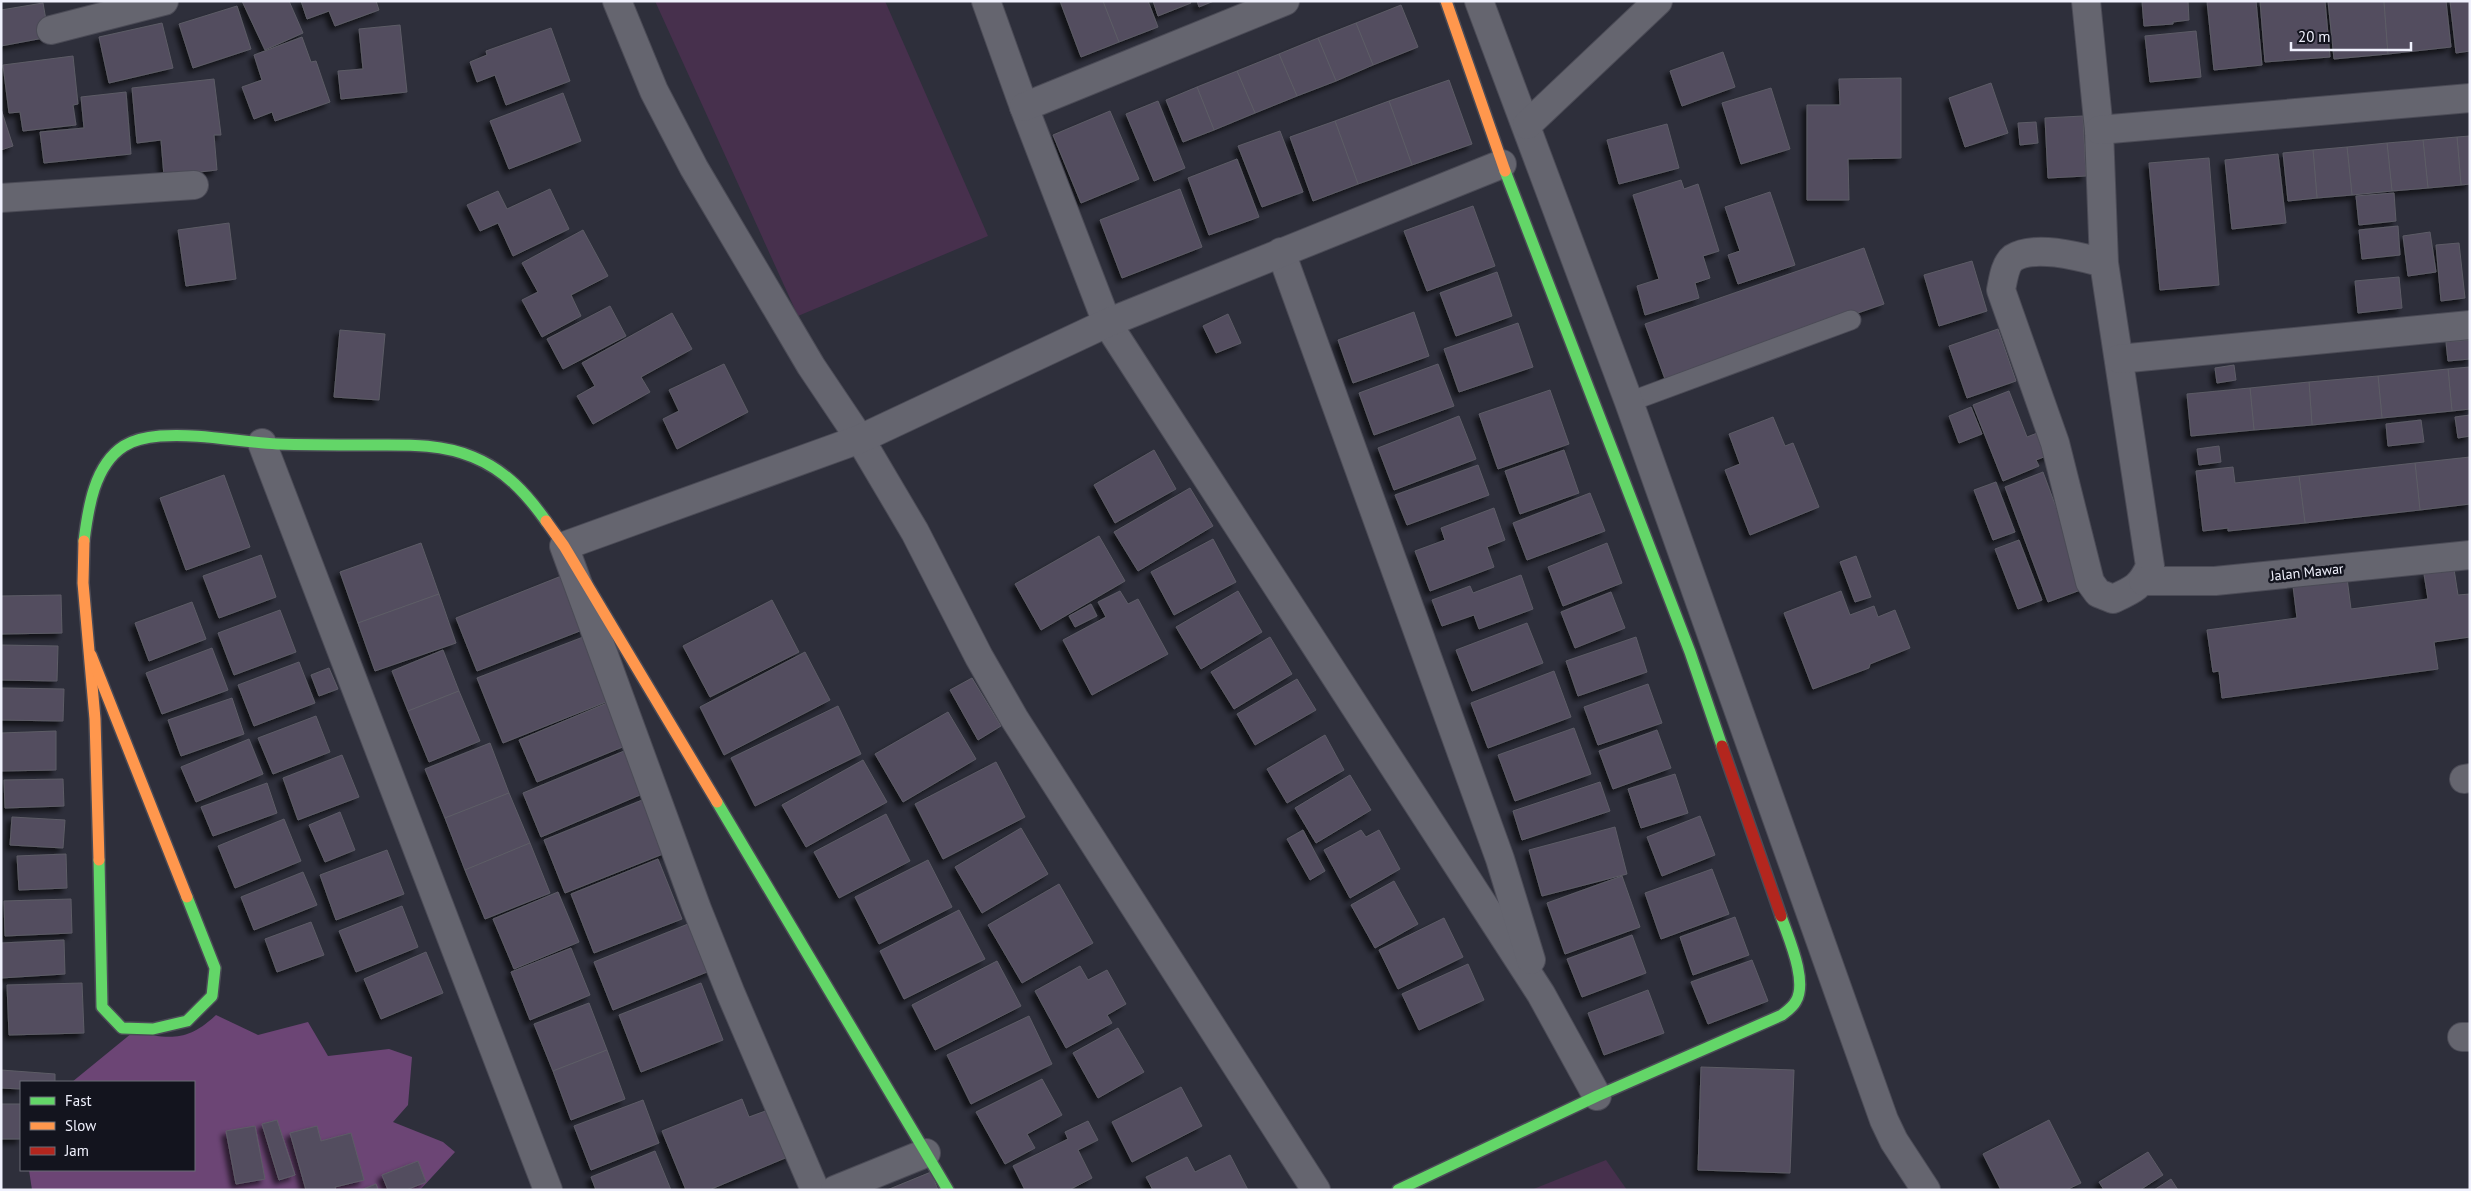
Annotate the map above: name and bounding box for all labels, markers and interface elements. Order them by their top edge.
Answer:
scale bar [2291,20,2411,52]
text: 20 m [2298,27,2331,46]
street label: Jalan Mawar [2269,559,2345,585]
legend [20,1081,195,1171]
text: Fast [65,1091,92,1110]
text: Slow [65,1116,96,1135]
text: Jam [64,1141,89,1160]

